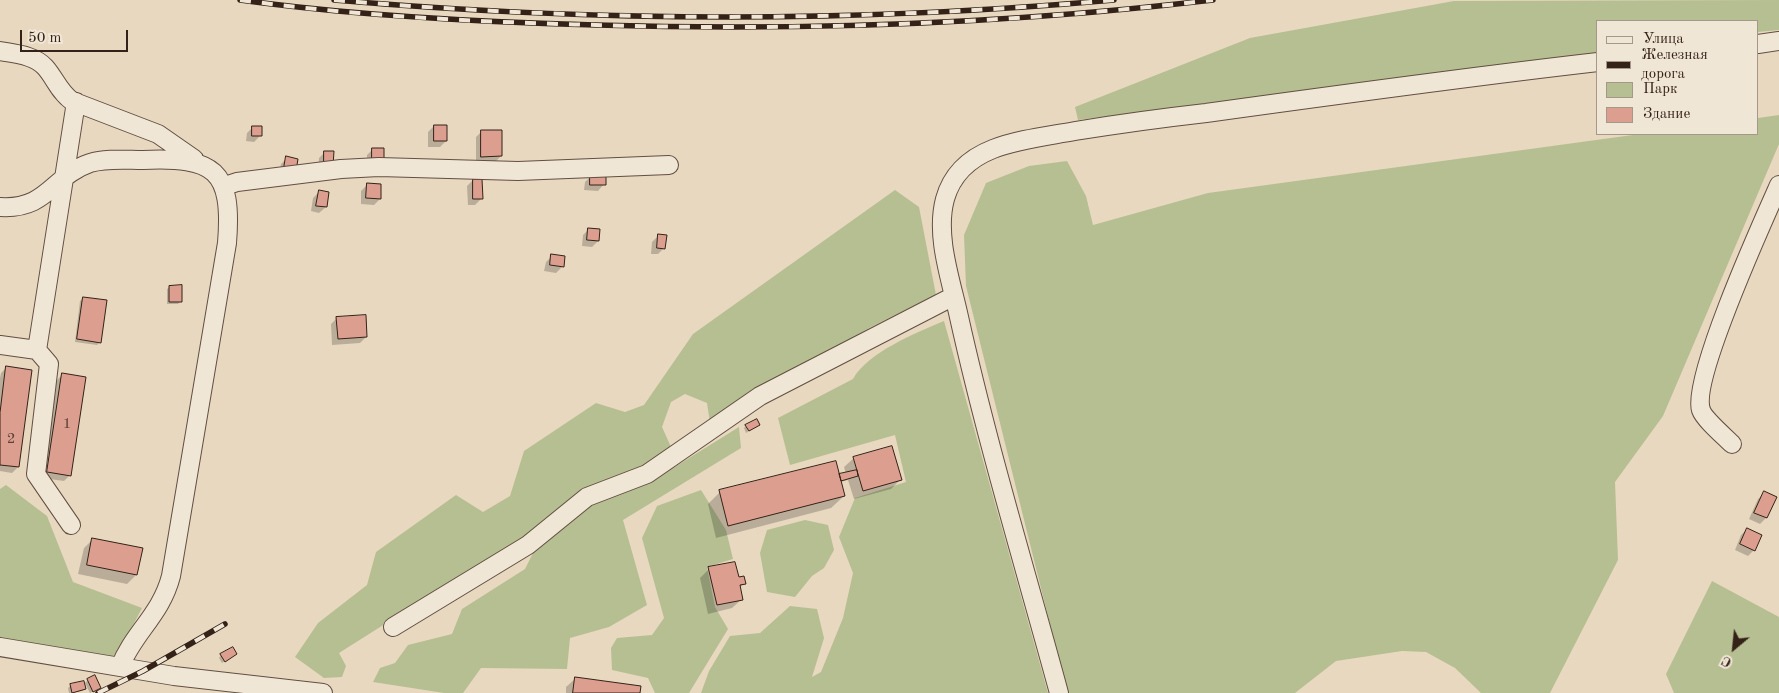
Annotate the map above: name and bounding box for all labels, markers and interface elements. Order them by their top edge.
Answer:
scale bar [22,20,130,52]
legend [1596,20,1759,135]
text: 50 m [28,31,62,46]
text: Улица [1643,32,1684,47]
text: Железная дорога [1641,48,1708,82]
text: Парк [1643,82,1678,97]
text: Здание [1643,107,1690,122]
house number: 1 [63,415,71,433]
house number: 2 [7,430,15,448]
north arrow [1709,623,1759,673]
text: С [1720,653,1734,670]

